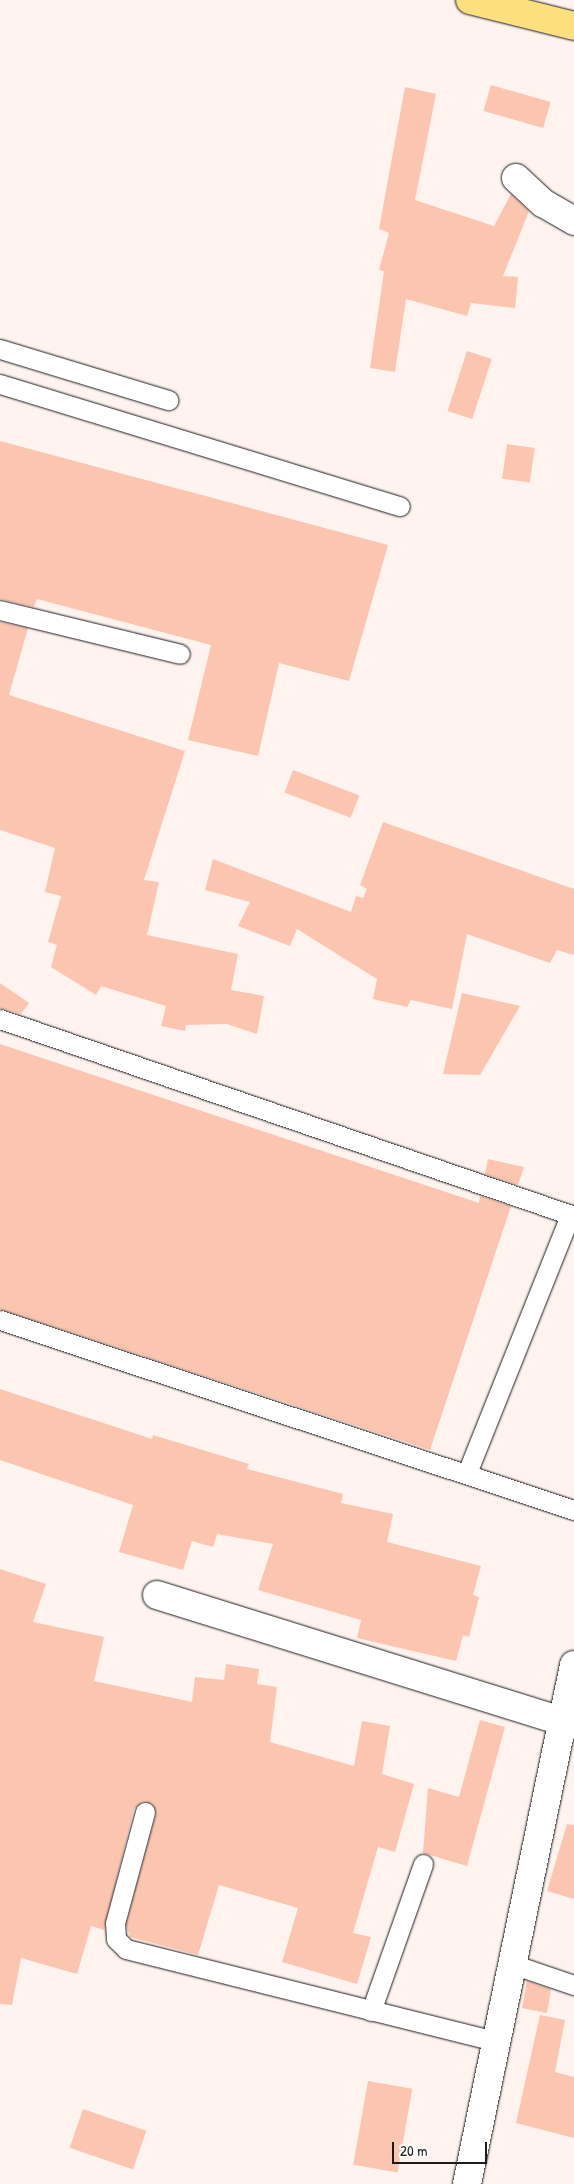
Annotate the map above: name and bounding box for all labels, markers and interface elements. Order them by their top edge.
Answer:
scale bar [394,2132,489,2164]
text: 20 m [400,2140,427,2161]

